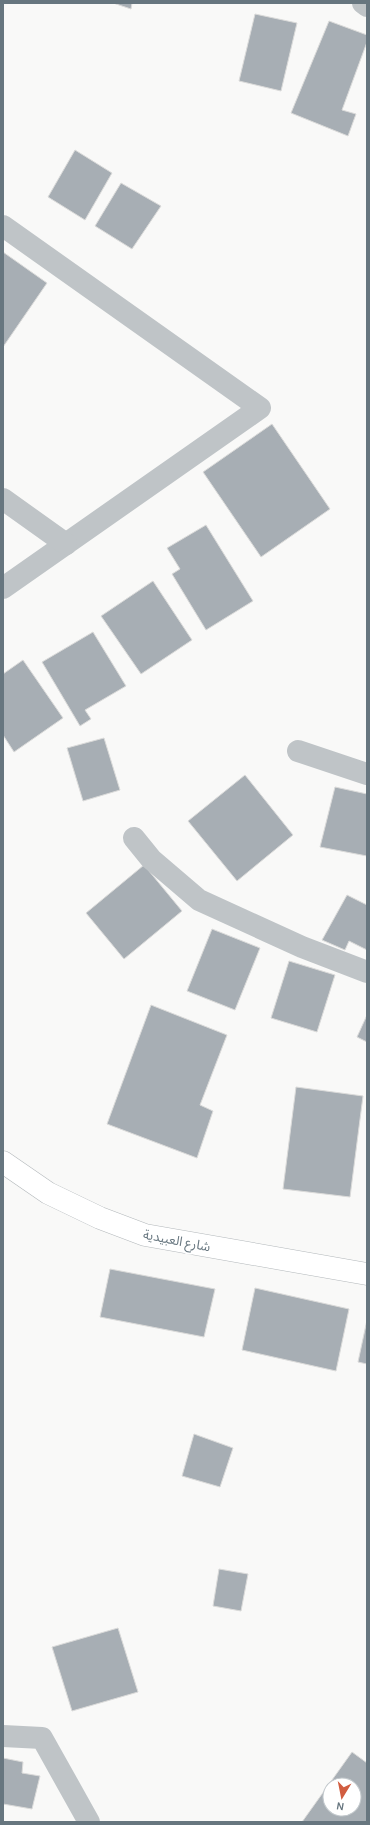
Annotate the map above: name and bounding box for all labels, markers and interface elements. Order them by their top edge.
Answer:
street label: شارع العبيدية [141,1227,212,1257]
north arrow [322,1777,362,1817]
text: N [335,1799,345,1813]

